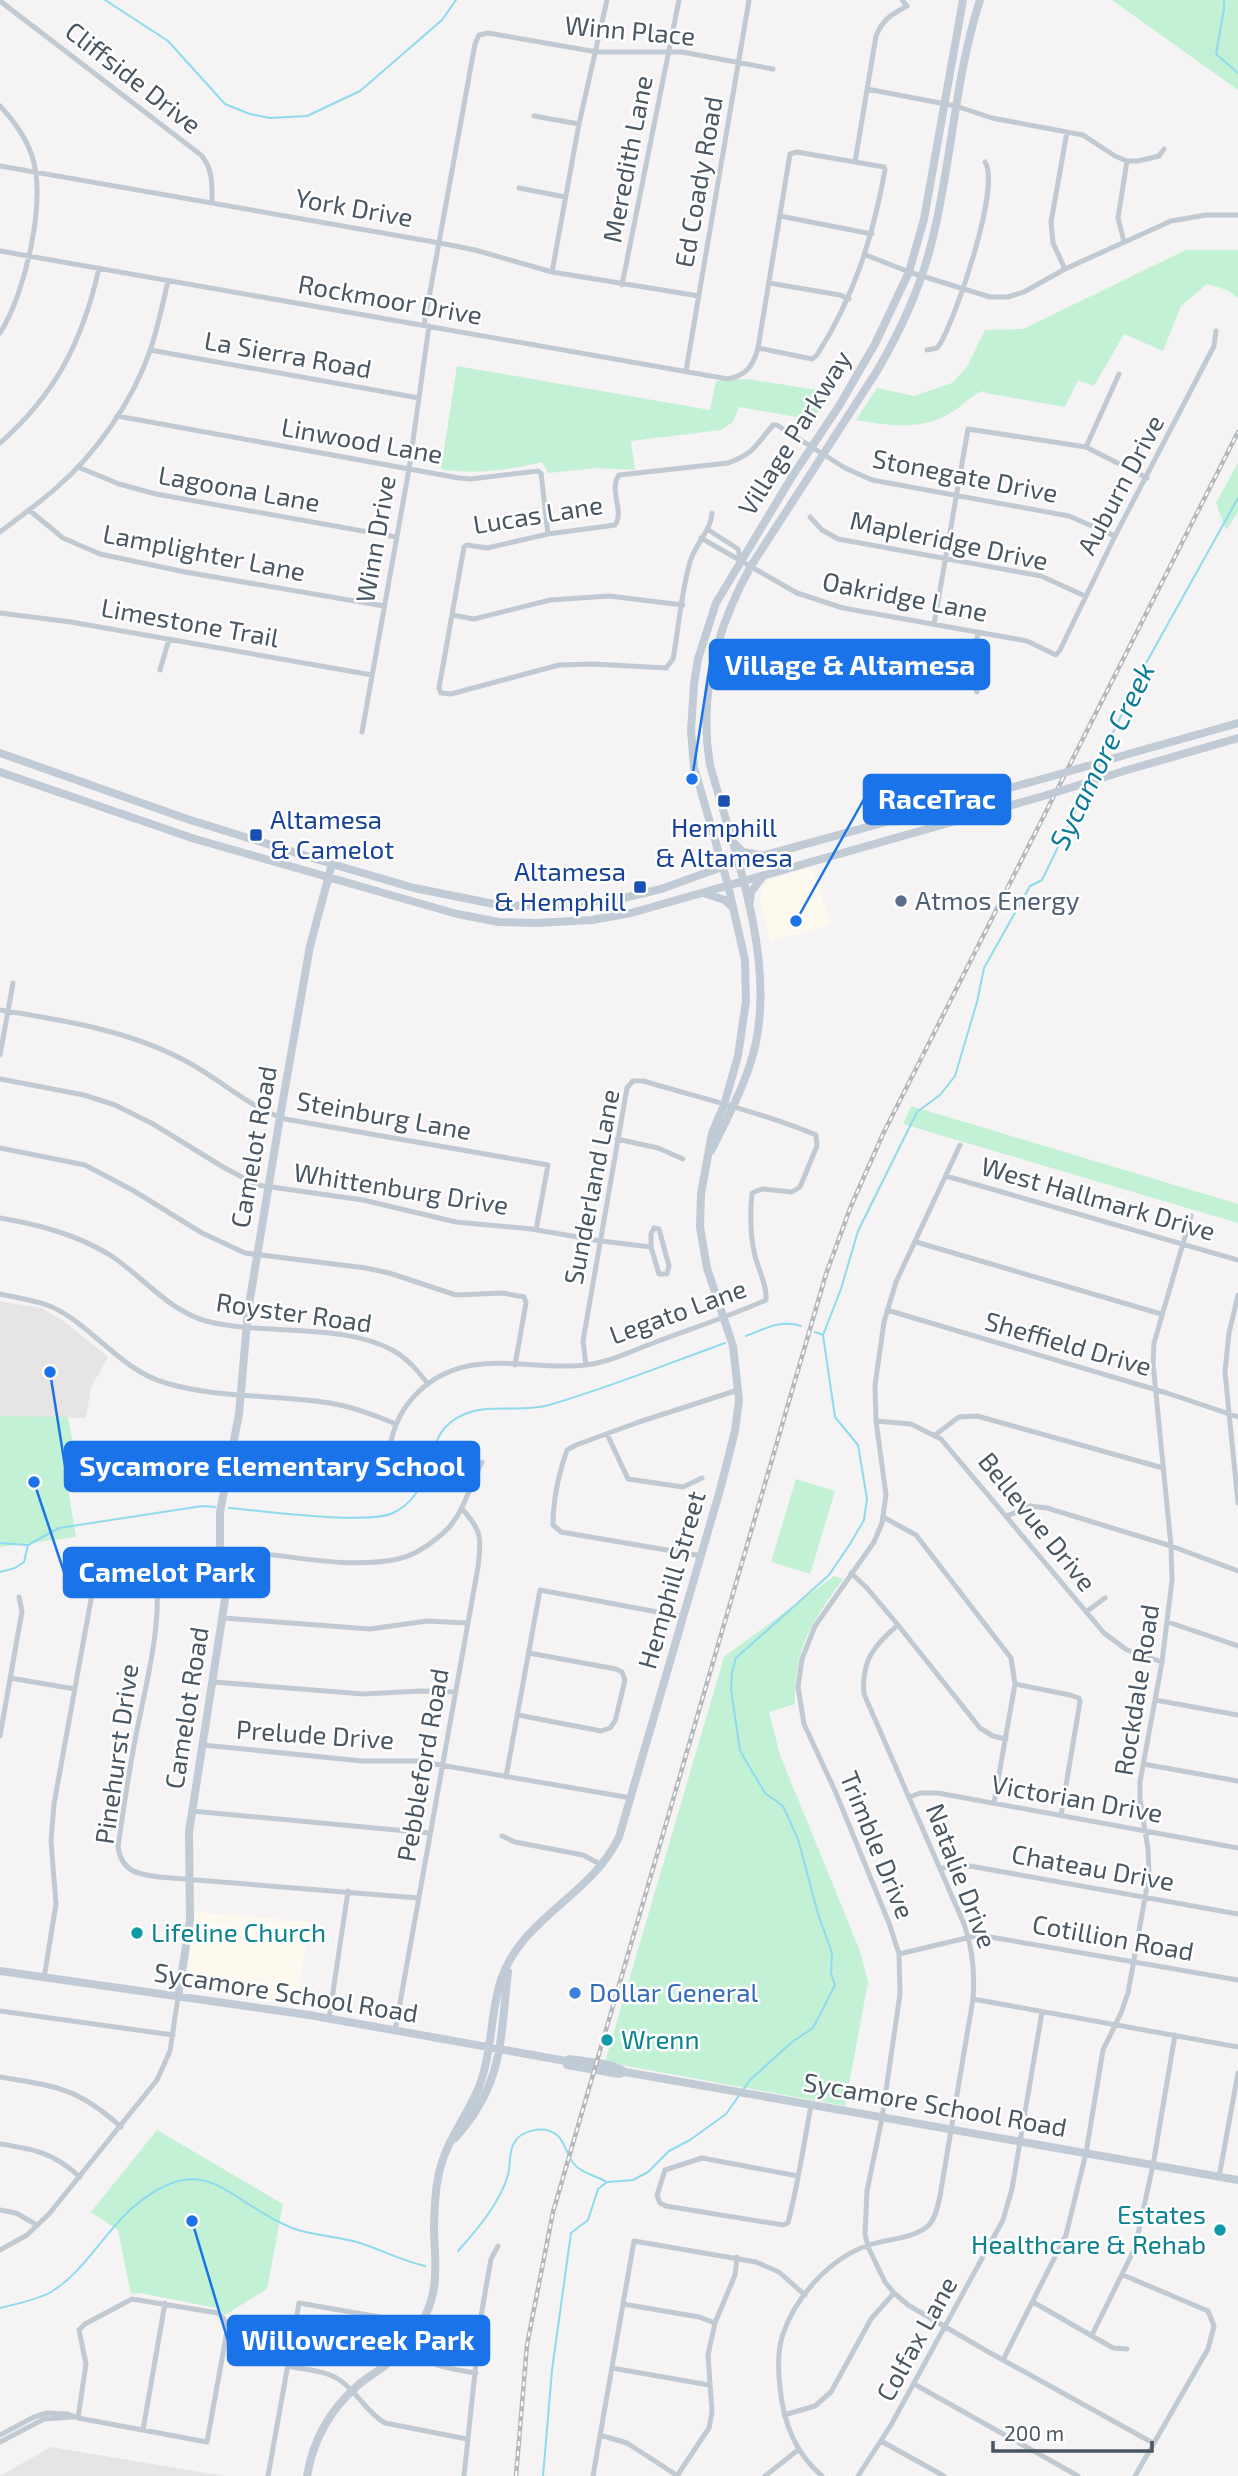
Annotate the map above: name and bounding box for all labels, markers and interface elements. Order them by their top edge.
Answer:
street label: Winn Place [564,8,697,51]
street label: Cliffside Drive [60,14,208,139]
street label: Meredith Lane [595,72,658,245]
street label: Ed Coady Road [667,94,728,270]
street label: York Drive [293,181,415,232]
street label: Rockmoor Drive [296,267,485,330]
street label: La Sierra Road [202,324,374,383]
street label: Village Parkway [731,344,857,520]
street label: Auburn Drive [1070,409,1169,559]
street label: Linwood Lane [279,410,445,469]
street label: Stonegate Drive [870,441,1061,508]
street label: Lagoona Lane [156,458,322,517]
street label: Winn Drive [348,473,401,605]
street label: Lucas Lane [471,488,605,539]
street label: Mapleridge Drive [848,503,1051,576]
street label: Lamplighter Lane [100,517,308,586]
street label: Oakridge Lane [820,564,990,627]
street label: Limestone Trail [99,591,282,652]
callout: Village & Altamesa [710,640,989,689]
text: Village & Altamesa [725,647,975,681]
water label: Sycamore Creek [1041,657,1161,855]
callout: RaceTrac [864,775,1010,824]
text: RaceTrac [878,781,996,815]
marker: Hemphill & Altamesa [716,793,732,809]
place label: Altamesa & Camelot [270,803,394,864]
place label: Hemphill & Altamesa [655,811,793,872]
marker: Altamesa & Camelot [248,827,264,843]
place label: Altamesa & Hemphill [494,855,626,916]
marker: Altamesa & Hemphill [632,879,648,895]
place label: Atmos Energy [915,884,1080,915]
marker: Atmos Energy [893,893,909,909]
street label: Camelot Road [223,1063,282,1230]
street label: Steinburg Lane [294,1084,474,1145]
street label: Sunderland Lane [556,1086,625,1287]
street label: West Hallmark Drive [978,1149,1219,1246]
street label: Whittenburg Drive [292,1155,511,1220]
street label: Legato Lane [605,1272,750,1350]
street label: Royster Road [214,1285,374,1338]
street label: Sheffield Drive [982,1304,1155,1381]
callout: Sycamore Elementary School [65,1442,479,1491]
street label: Bellevue Drive [973,1445,1104,1597]
text: Sycamore Elementary School [79,1448,466,1482]
street label: Hemphill Street [630,1487,711,1672]
callout: Camelot Park [64,1548,269,1597]
text: Camelot Park [79,1554,256,1588]
street label: Rockdale Road [1107,1602,1164,1778]
street label: Camelot Road [157,1624,214,1791]
street label: Pinehurst Drive [88,1662,144,1846]
street label: Pebbleford Road [389,1666,454,1864]
street label: Prelude Drive [235,1713,395,1754]
street label: Trimble Drive [835,1766,922,1923]
street label: Victorian Drive [989,1767,1165,1828]
street label: Natalie Drive [921,1799,1004,1952]
street label: Chateau Drive [1009,1837,1177,1896]
street label: Cotillion Road [1030,1907,1196,1966]
place label: Lifeline Church [151,1916,326,1947]
marker: Lifeline Church [129,1925,145,1941]
street label: Sycamore School Road [152,1955,421,2028]
place label: Dollar General [589,1976,758,2007]
marker: Dollar General [567,1985,583,2001]
place label: Wrenn [621,2023,700,2054]
marker: Wrenn [599,2032,615,2048]
street label: Sycamore School Road [801,2065,1069,2142]
place label: Estates Healthcare & Rehab [971,2198,1206,2259]
marker: Estates Healthcare & Rehab [1212,2222,1228,2238]
street label: Colfax Lane [869,2271,963,2406]
callout: Willowcreek Park [228,2316,489,2365]
text: Willowcreek Park [241,2322,475,2356]
scale bar [993,2410,1152,2454]
text: 200 m [1004,2420,1064,2445]

